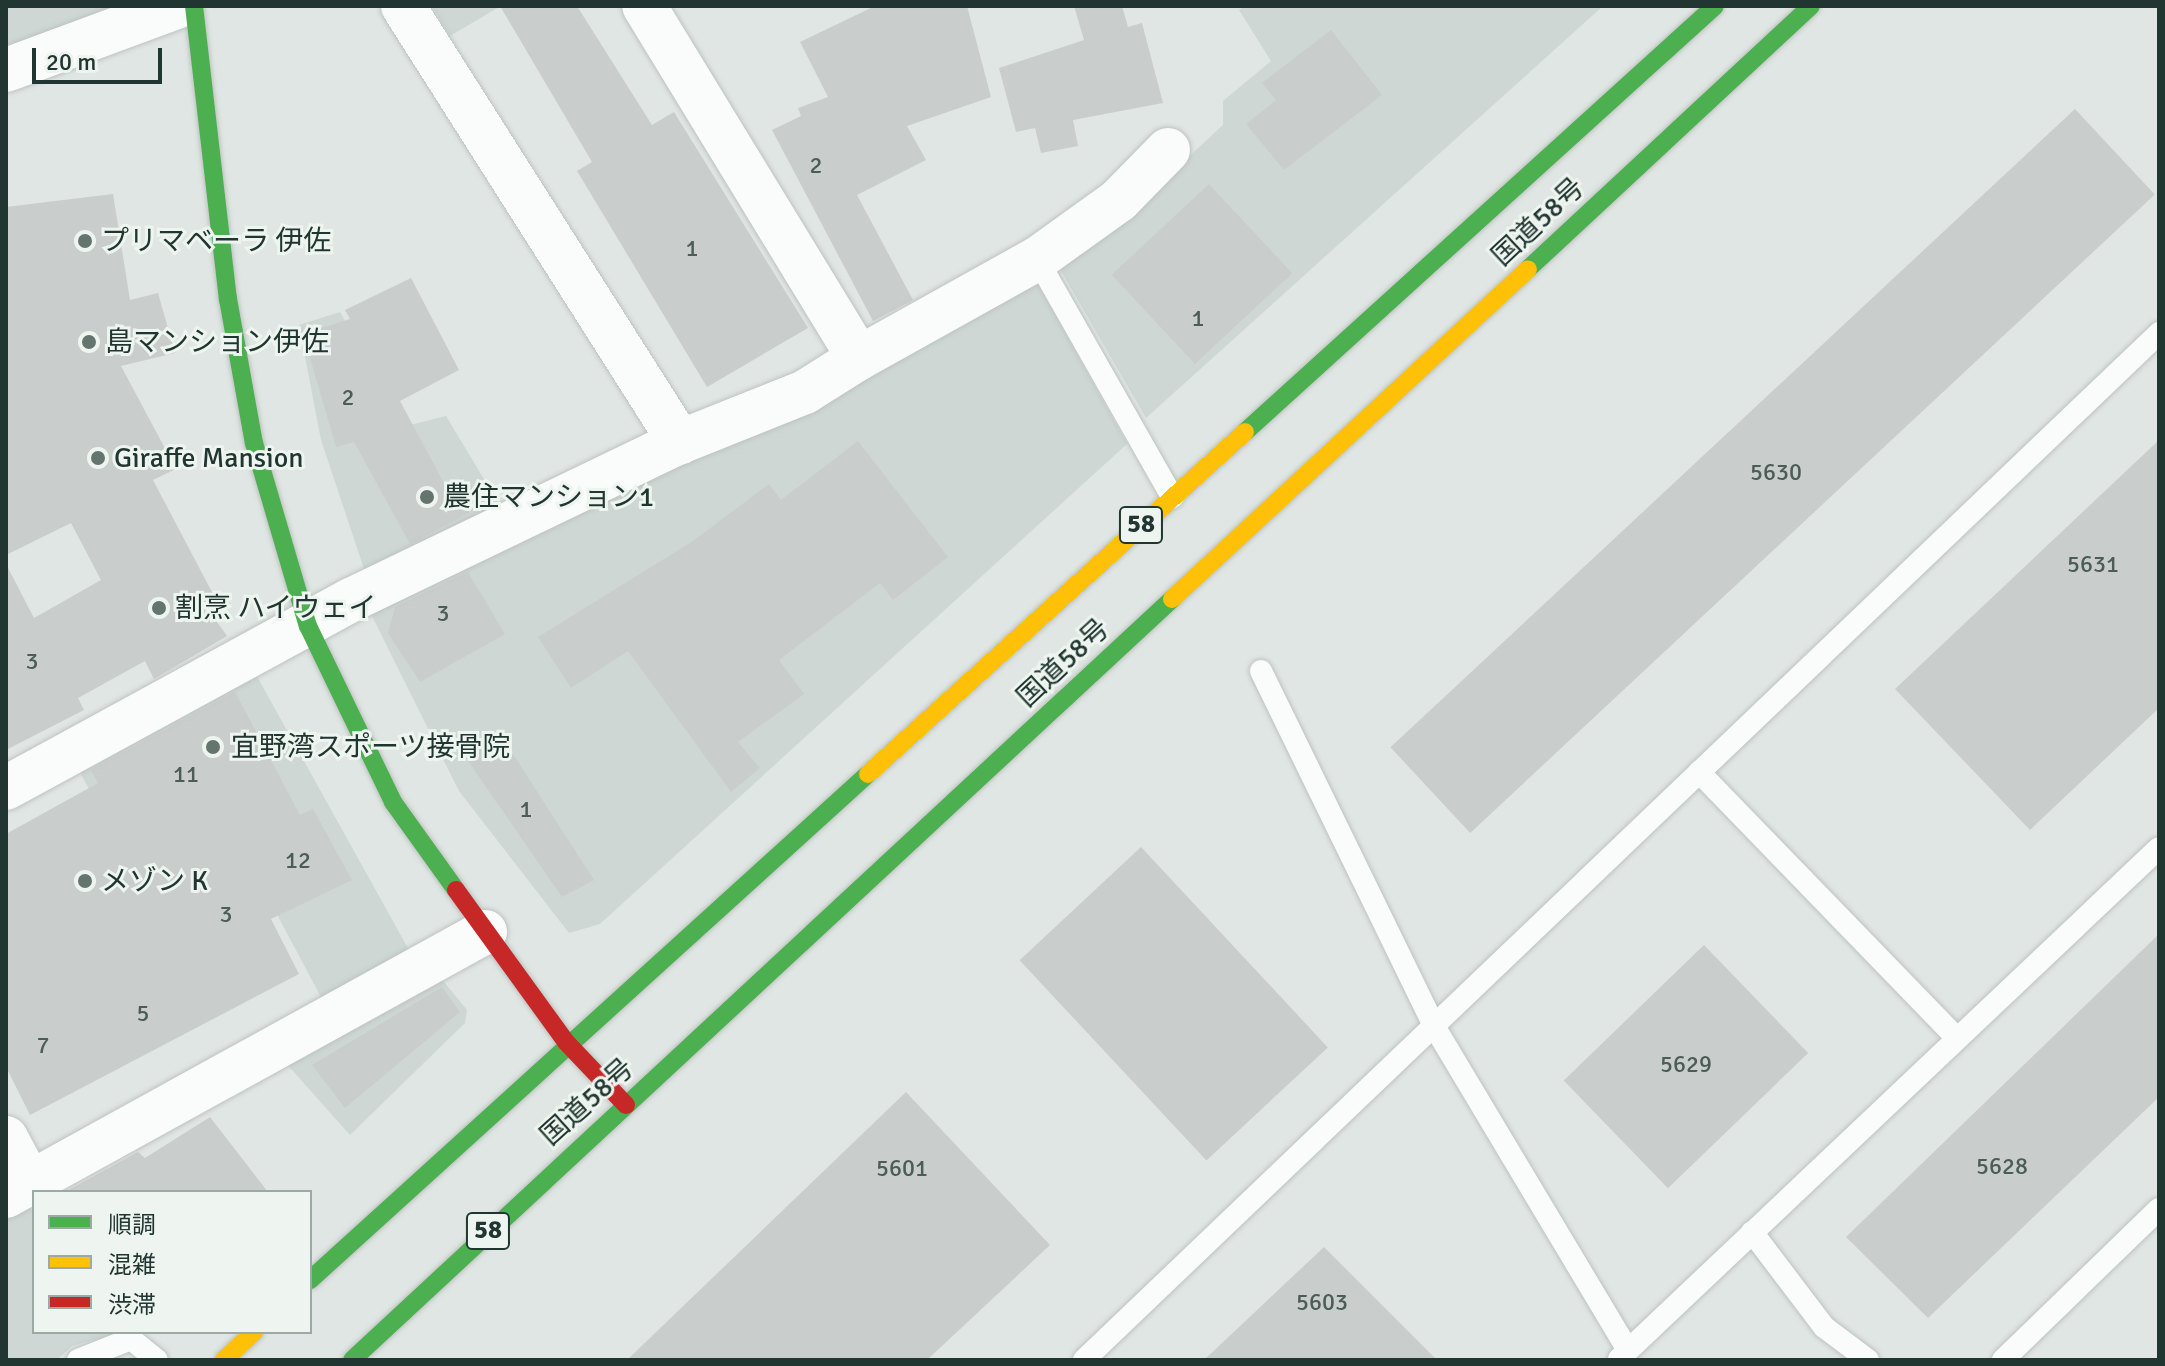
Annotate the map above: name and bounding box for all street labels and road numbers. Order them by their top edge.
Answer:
street label: 国道58号 [1485,171,1591,273]
road number: 58 [1117,503,1165,547]
street label: 国道58号 [1010,612,1116,714]
street label: 国道58号 [533,1051,641,1153]
road number: 58 [464,1209,512,1253]

